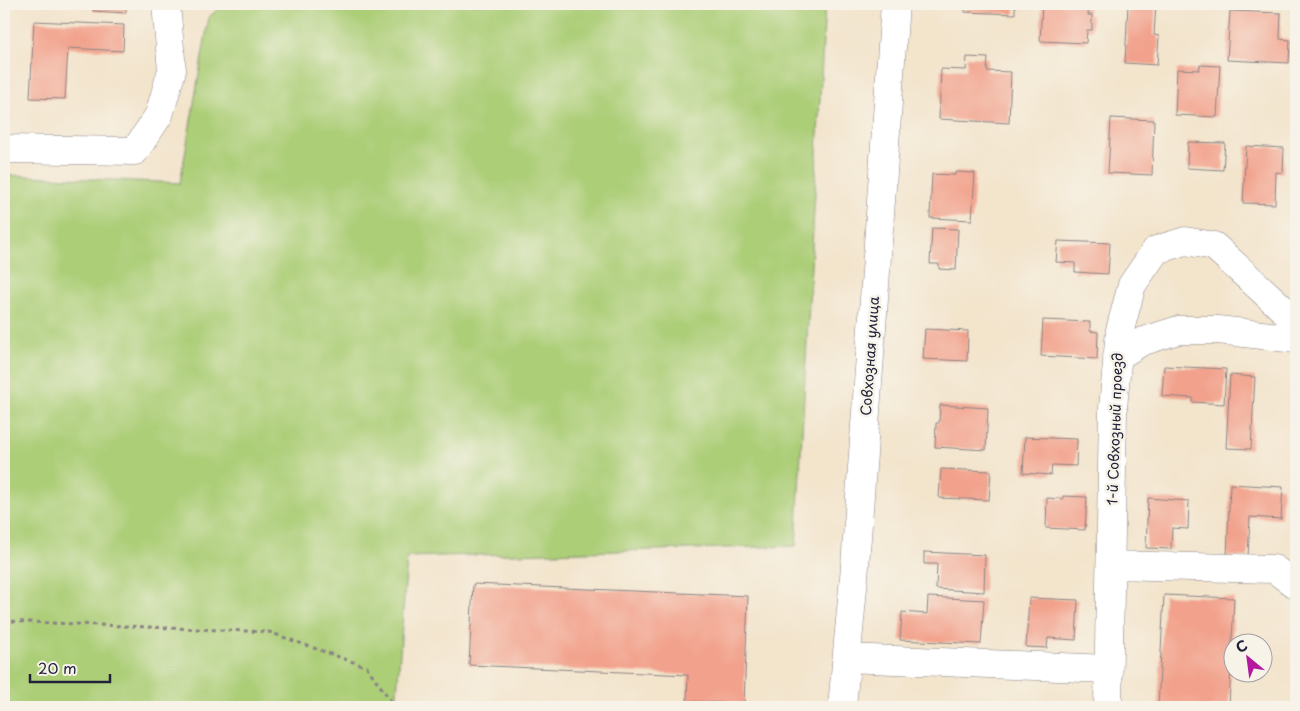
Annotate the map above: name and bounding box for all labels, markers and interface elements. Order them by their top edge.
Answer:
street label: Совхозная улица [855,295,884,416]
street label: 1-й Совхозный проезд [1101,352,1128,506]
north arrow [1222,634,1272,684]
text: С [1232,634,1251,658]
scale bar [30,651,110,683]
text: 20 m [38,656,77,679]

